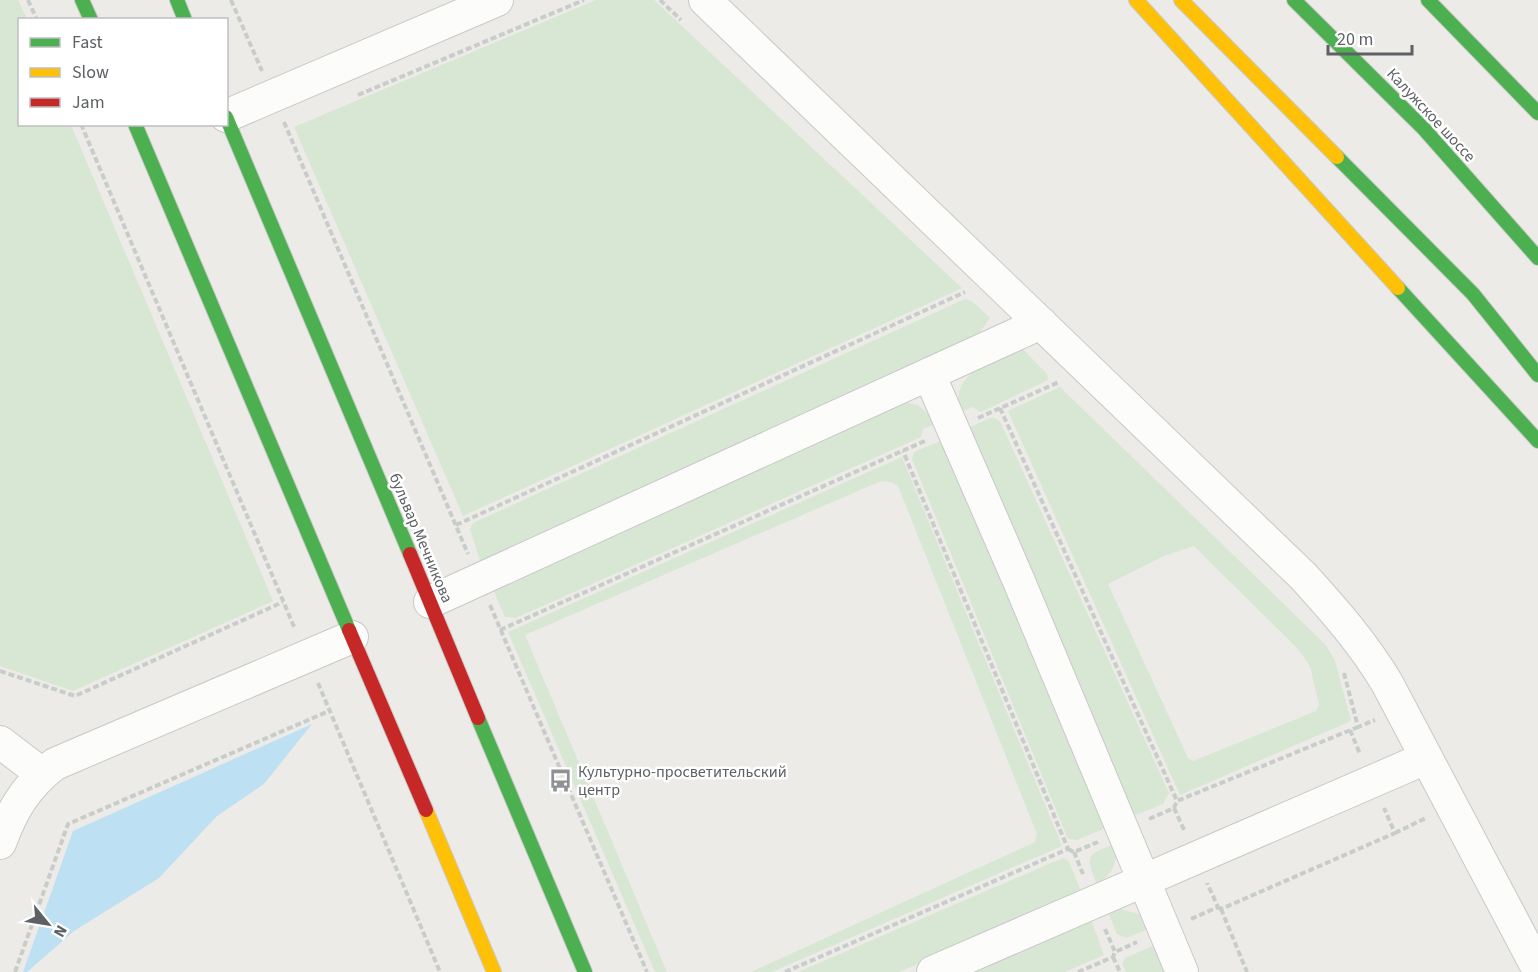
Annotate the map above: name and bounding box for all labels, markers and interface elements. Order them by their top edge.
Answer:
legend [18,18,228,126]
scale bar [1328,18,1412,56]
text: 20 m [1337,27,1373,52]
text: Fast [72,30,103,55]
text: Slow [72,60,109,85]
street label: Калужское шоссе [1382,63,1480,167]
text: Jam [72,90,105,115]
street label: бульвар Мечникова [384,470,458,606]
place label: Культурно-просветительский центр [578,761,787,801]
bus stop icon: Культурно-просветительский центр [547,768,573,794]
north arrow [18,894,78,954]
text: N [48,921,72,941]

